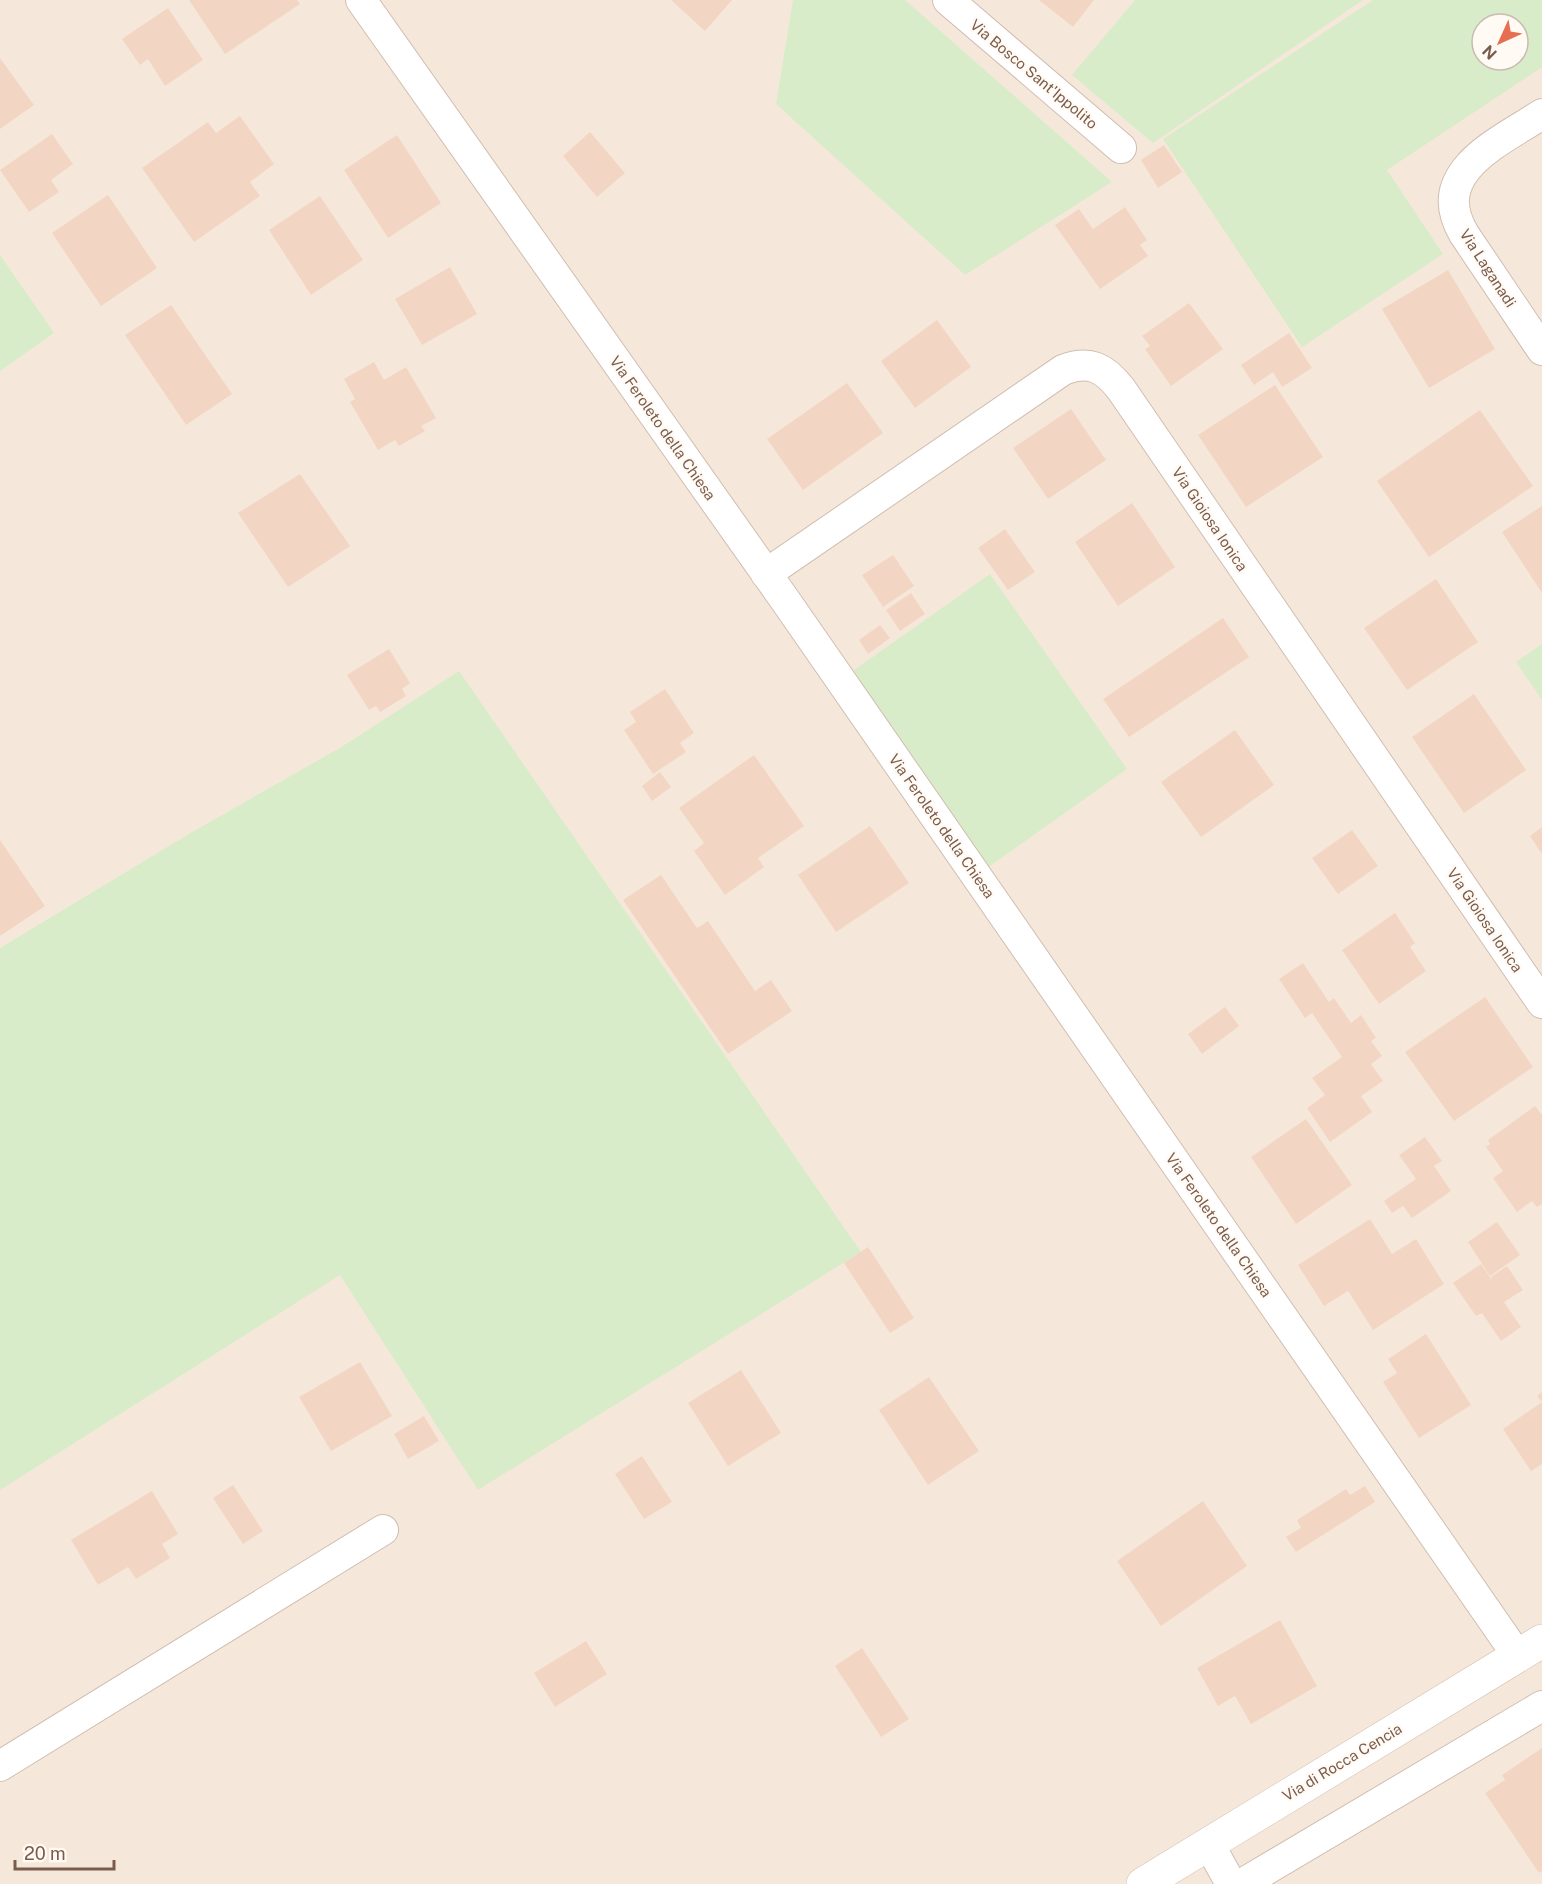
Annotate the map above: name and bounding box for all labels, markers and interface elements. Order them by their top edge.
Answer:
north arrow [1470,12,1530,72]
street label: Via Bosco Sant'Ippolito [967,16,1101,132]
text: N [1479,41,1501,63]
street label: Via Laganadi [1456,226,1520,310]
street label: Via Feroleto della Chiesa [607,353,719,503]
street label: Via Gioiosa Ionica [1169,464,1251,574]
street label: Via Feroleto della Chiesa [886,751,998,901]
street label: Via Gioiosa Ionica [1444,865,1526,975]
street label: Via Feroleto della Chiesa [1163,1150,1275,1300]
street label: Via di Rocca Cencia [1279,1720,1405,1804]
scale bar [15,1833,114,1871]
text: 20 m [24,1843,66,1864]

